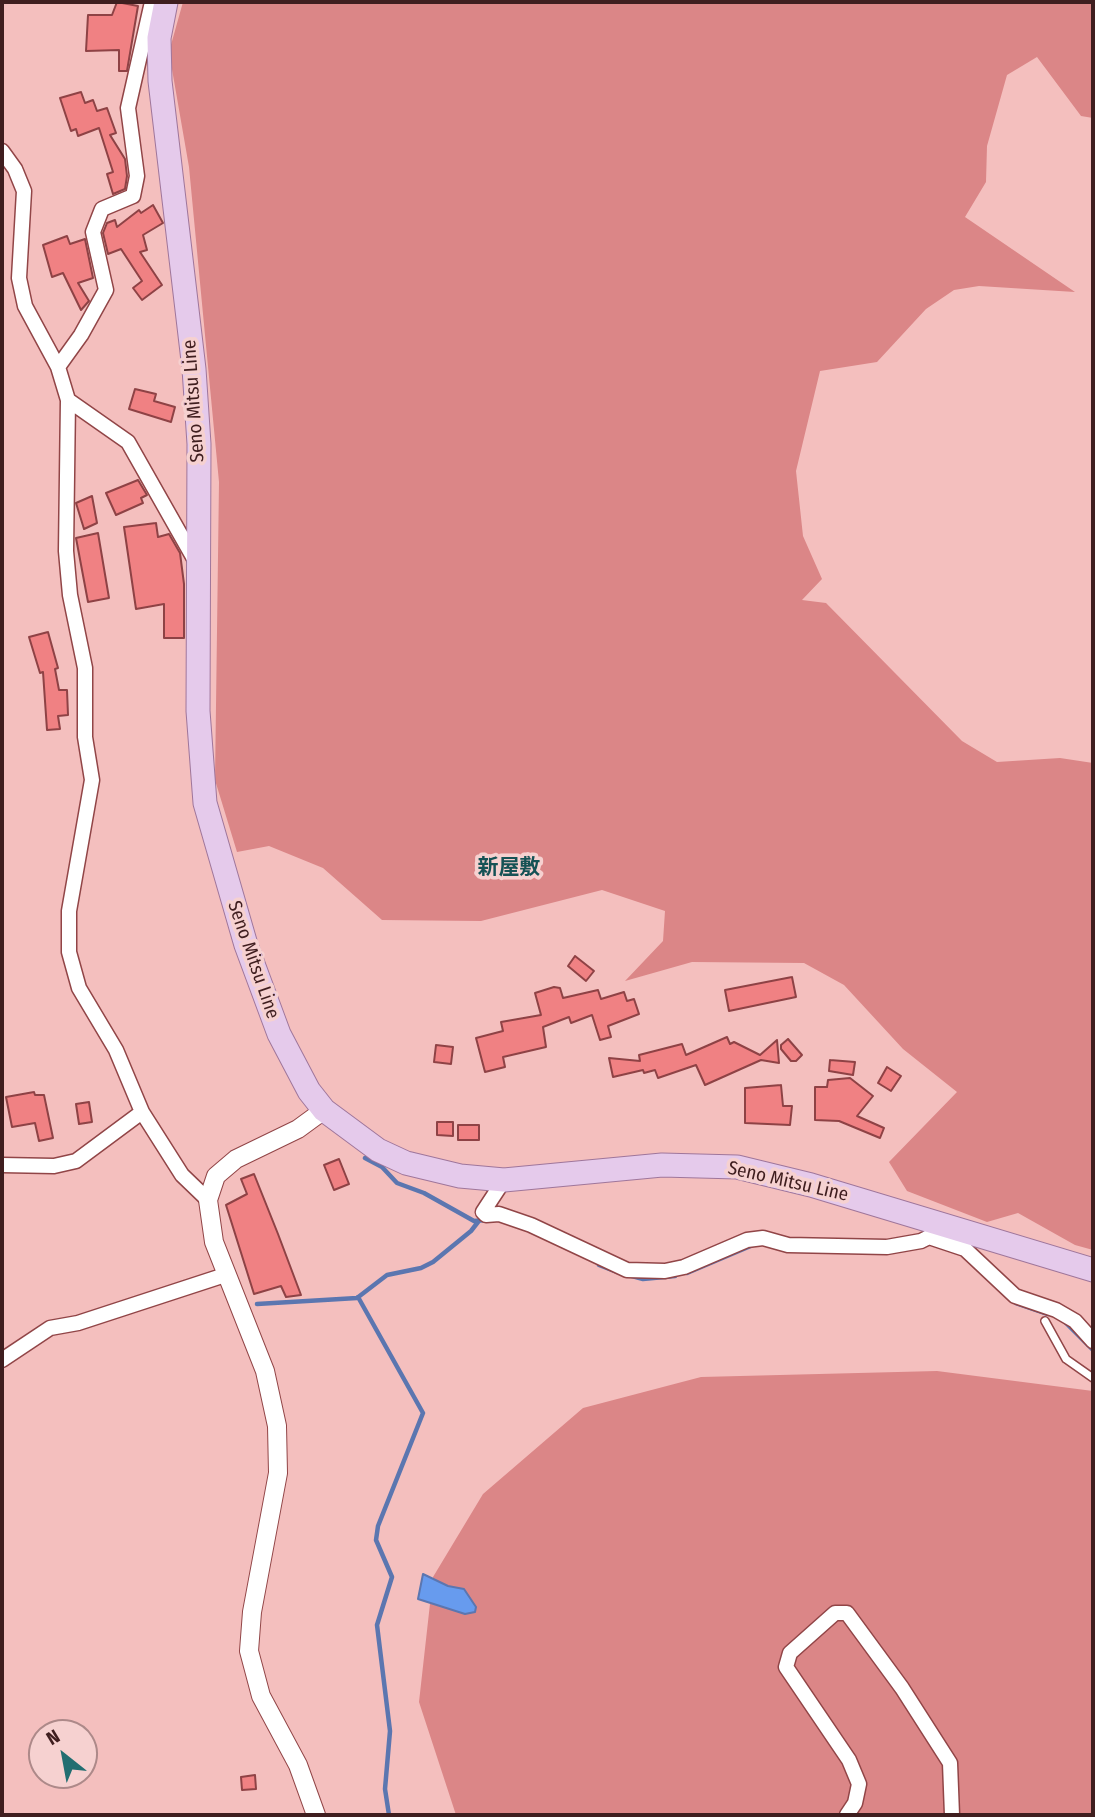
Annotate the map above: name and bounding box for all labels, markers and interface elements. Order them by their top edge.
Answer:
street label: Seno Mitsu Line [178,339,210,463]
district label: 新屋敷 [478,855,540,881]
street label: Seno Mitsu Line [222,898,284,1022]
street label: Seno Mitsu Line [726,1157,850,1207]
north arrow [28,1719,98,1789]
text: N [42,1724,64,1750]

